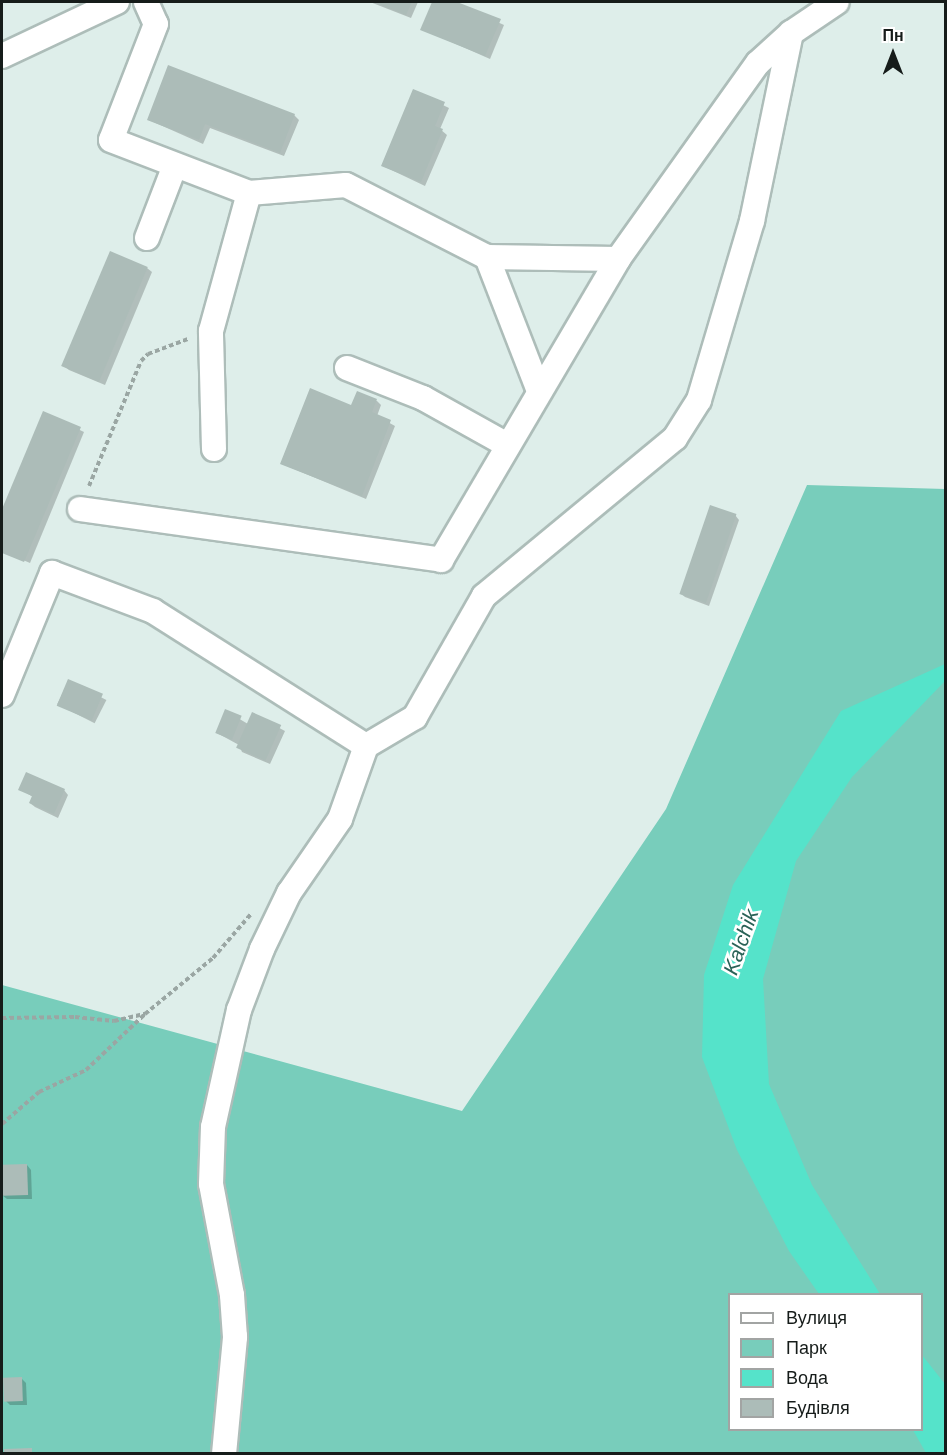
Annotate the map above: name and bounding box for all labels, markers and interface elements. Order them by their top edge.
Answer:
north arrow [863,24,923,84]
text: Пн [882,27,904,44]
water label: Kalchik [718,906,764,978]
legend [728,1293,923,1431]
text: Вулиця [786,1308,847,1328]
text: Парк [786,1338,827,1358]
text: Вода [786,1368,828,1388]
text: Будівля [786,1398,850,1418]

